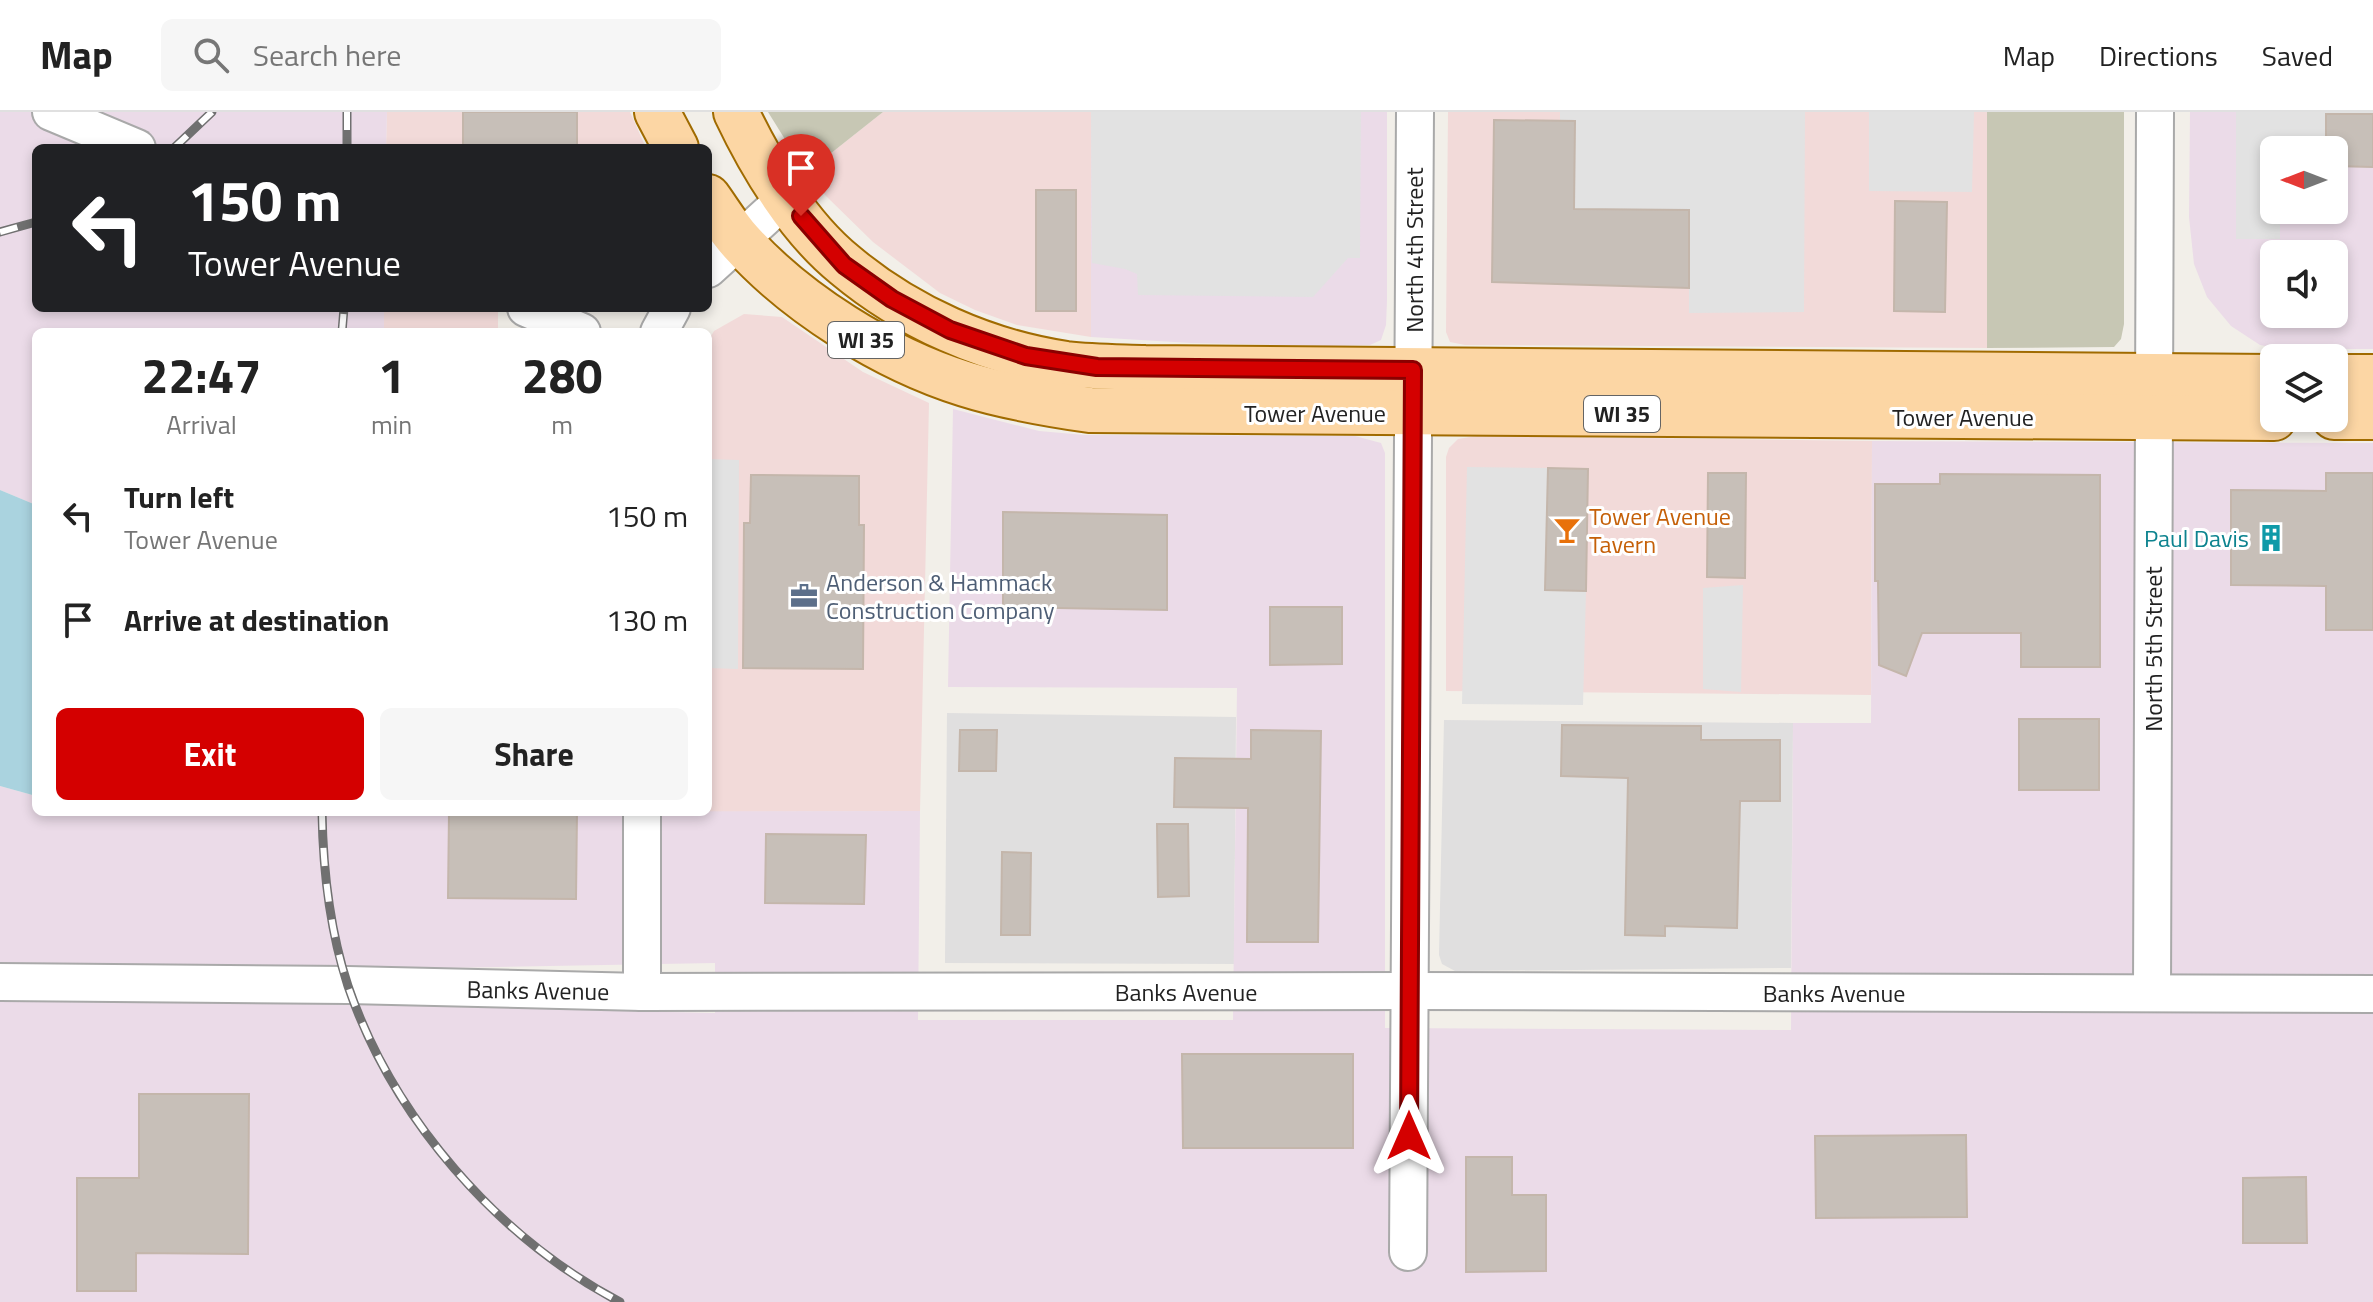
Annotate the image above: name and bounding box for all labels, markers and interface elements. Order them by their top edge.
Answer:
search box [161,19,721,91]
text: Map [40,26,113,84]
text: Search here [253,32,402,78]
icon: search [189,33,233,77]
text: Map [2003,34,2055,77]
text: Directions [2099,34,2218,77]
text: Saved [2262,34,2333,77]
pin [767,134,835,216]
north arrow [2260,136,2348,224]
map controls [2260,136,2348,432]
icon: arrive [779,146,823,190]
text: 150 m [188,158,341,243]
street label: North 4th Street [1396,167,1432,333]
icon: left [56,176,160,280]
text: Tower Avenue [188,235,401,290]
button: sound [2260,240,2348,328]
road number: WI 35 [828,322,904,358]
text: 22:47 [142,339,261,412]
text: 1 [378,339,405,412]
text: 280 [522,339,602,412]
button: layers [2260,344,2348,432]
street label: Tower Avenue [1244,395,1386,431]
road number: WI 35 [1584,396,1660,432]
street label: Tower Avenue [1892,399,2034,435]
text: Arrival [166,405,237,444]
text: min [371,405,412,444]
text: m [551,405,573,444]
text: Turn left [124,474,234,520]
text: 150 m [606,493,688,539]
icon: left [56,494,100,538]
place label: Tower Avenue Tavern [1589,498,1731,562]
bar icon: Tower Avenue Tavern [1552,515,1582,545]
text: Tower Avenue [124,520,278,559]
place label: Paul Davis [2144,520,2249,556]
building icon: Paul Davis [2256,523,2286,553]
place label: Anderson & Hammack Construction Company [826,564,1055,628]
street label: North 5th Street [2135,566,2171,732]
office icon: Anderson & Hammack Construction Company [789,581,819,611]
text: Arrive at destination [124,597,389,643]
text: 130 m [606,597,688,643]
icon: arrive [56,598,100,642]
button: Exit [56,708,364,800]
button: Share [380,708,688,800]
street label: Banks Avenue [466,971,610,1009]
street label: Banks Avenue [1115,974,1257,1010]
street label: Banks Avenue [1763,975,1905,1011]
position arrow [1367,1094,1451,1178]

